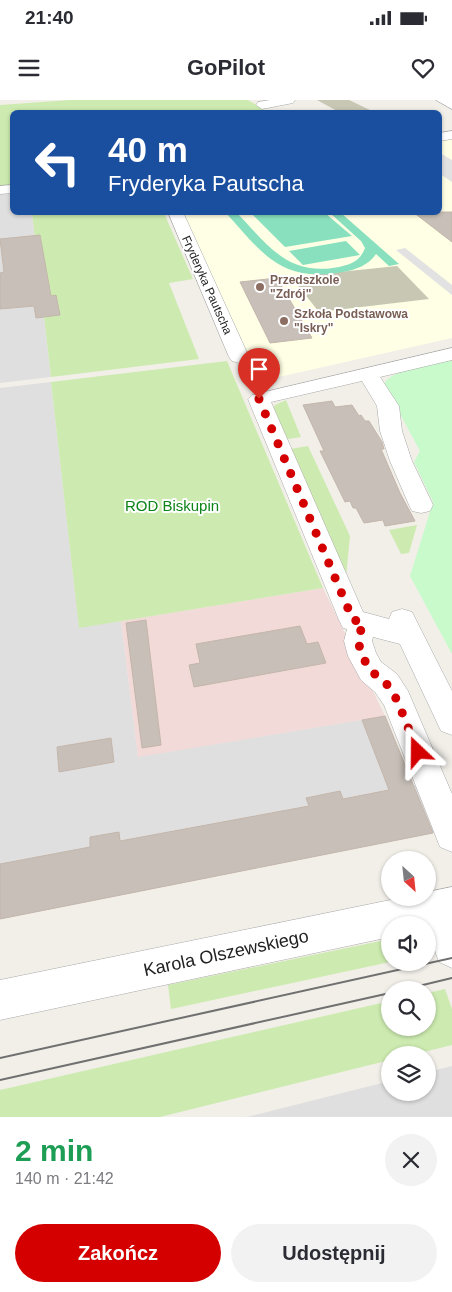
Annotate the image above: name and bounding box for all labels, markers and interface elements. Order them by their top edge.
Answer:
text: 21:40 [25,7,74,28]
icon: menu [15,54,43,82]
icon: heart [409,54,437,82]
text: GoPilot [187,55,265,80]
icon: left [25,130,90,195]
text: 40 m [108,130,188,169]
text: Fryderyka Pautscha [108,171,304,196]
street label: Fryderyka Pautscha [179,233,235,337]
place label: Przedszkole "Zdrój" [270,273,340,301]
marker: Przedszkole "Zdrój" [254,281,266,293]
place label: Szkoła Podstawowa "Iskry" [294,307,408,335]
marker: Szkoła Podstawowa "Iskry" [278,315,290,327]
pin [238,348,280,399]
icon: arrive [245,355,273,383]
park label: ROD Biskupin [125,497,219,514]
position arrow [391,725,443,777]
north arrow [381,851,436,906]
map controls [381,851,436,1101]
button: sound [381,916,436,971]
street label: Karola Olszewskiego [142,926,310,980]
button: search [381,981,436,1036]
button: layers [381,1046,436,1101]
text: 2 min [15,1134,93,1167]
button: close [385,1134,437,1186]
text: 140 m · 21:42 [15,1170,114,1187]
button: Zakończ [15,1224,221,1282]
button: Udostępnij [231,1224,437,1282]

